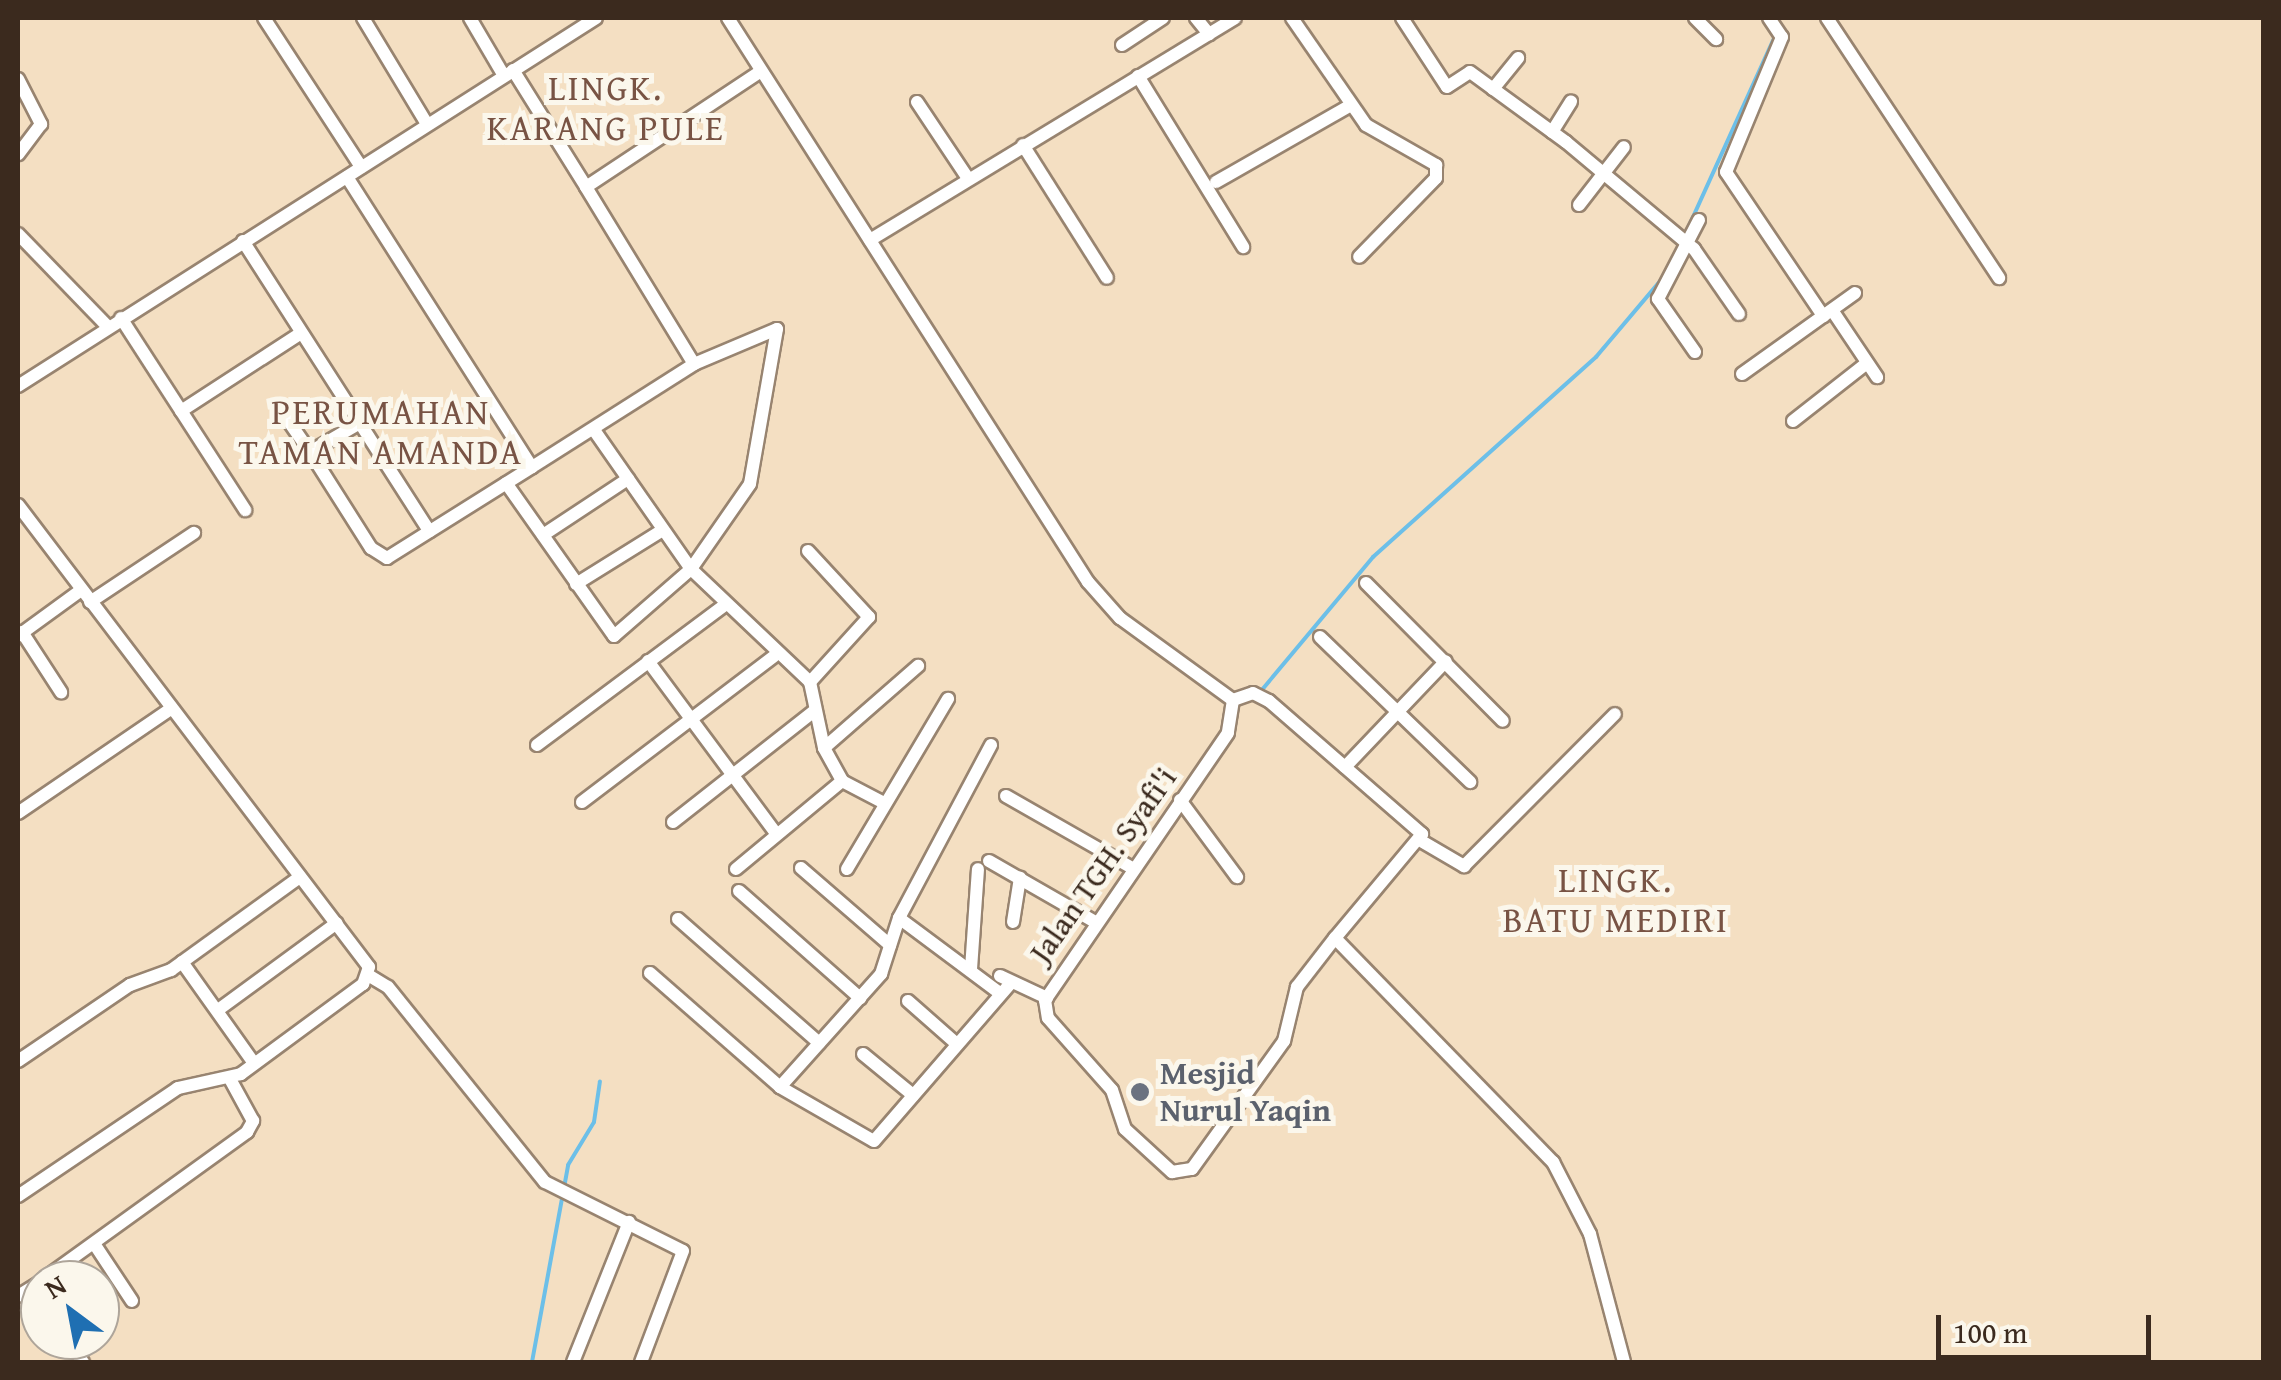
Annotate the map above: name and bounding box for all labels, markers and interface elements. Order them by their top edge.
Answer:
district label: LINGK. KARANG PULE [487,67,725,149]
district label: PERUMAHAN TAMAN AMANDA [239,391,523,473]
street label: Jalan TGH. Syafi'i [1021,760,1185,970]
district label: LINGK. BATU MEDIRI [1503,859,1729,941]
place label: Mesjid Nurul Yaqin [1160,1055,1331,1130]
marker: Mesjid Nurul Yaqin [1129,1081,1151,1103]
north arrow [20,1260,120,1360]
text: N [36,1263,74,1308]
scale bar [1941,1295,2156,1357]
text: 100 m [1953,1310,2027,1354]

